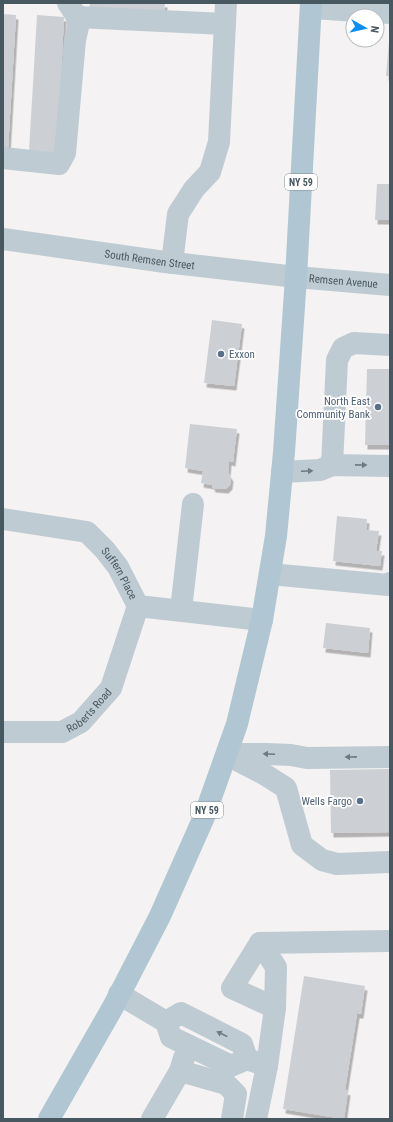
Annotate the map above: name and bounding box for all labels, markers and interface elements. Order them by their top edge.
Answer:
north arrow [345,8,385,48]
text: N [367,25,381,34]
road number: NY 59 [285,174,317,190]
street label: South Remsen Street [104,247,195,272]
street label: Remsen Avenue [308,272,378,290]
place label: Exxon [229,348,255,361]
marker: Exxon [216,349,226,359]
place label: North East Community Bank [297,395,370,421]
marker: North East Community Bank [373,402,383,412]
one-way arrow [355,462,368,468]
one-way arrow [301,467,313,474]
street label: Suffern Place [99,545,140,601]
street label: Roberts Road [64,686,114,735]
one-way arrow [262,751,275,757]
one-way arrow [344,754,357,760]
place label: Wells Fargo [301,795,352,808]
marker: Wells Fargo [355,796,365,806]
road number: NY 59 [191,802,223,818]
one-way arrow [216,1031,228,1037]

